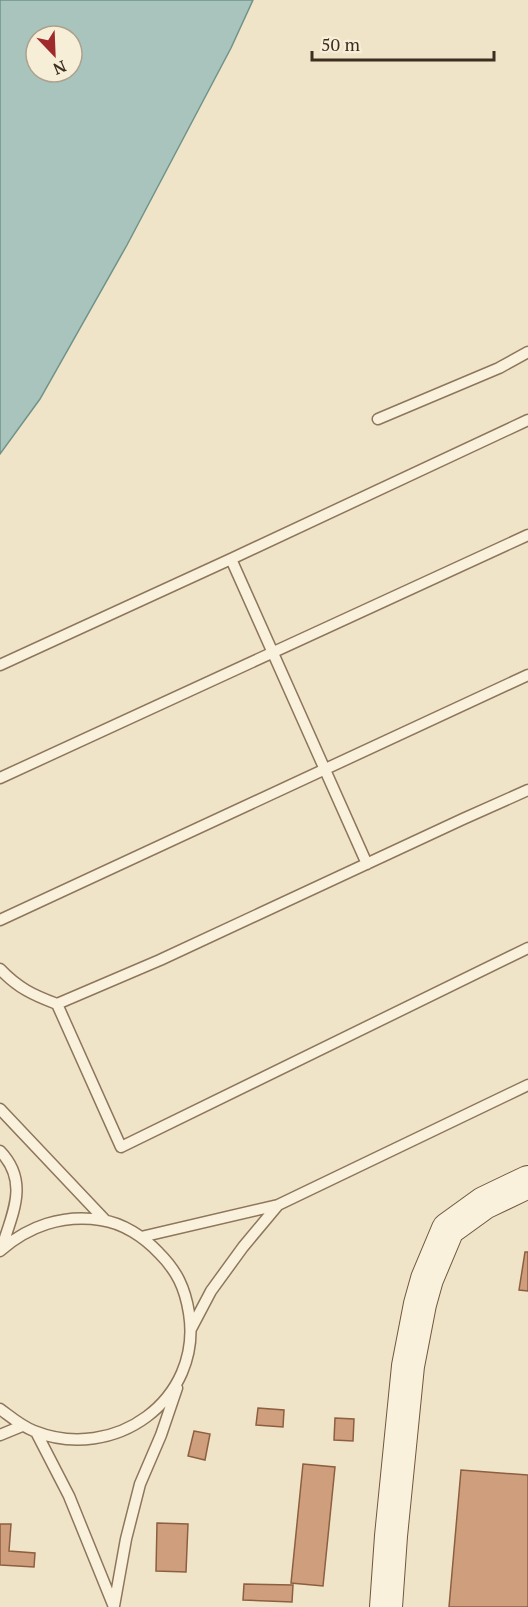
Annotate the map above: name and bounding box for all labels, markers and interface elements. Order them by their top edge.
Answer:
north arrow [24,24,84,84]
scale bar [312,24,494,62]
text: 50 m [321,32,361,56]
text: N [50,55,70,80]

